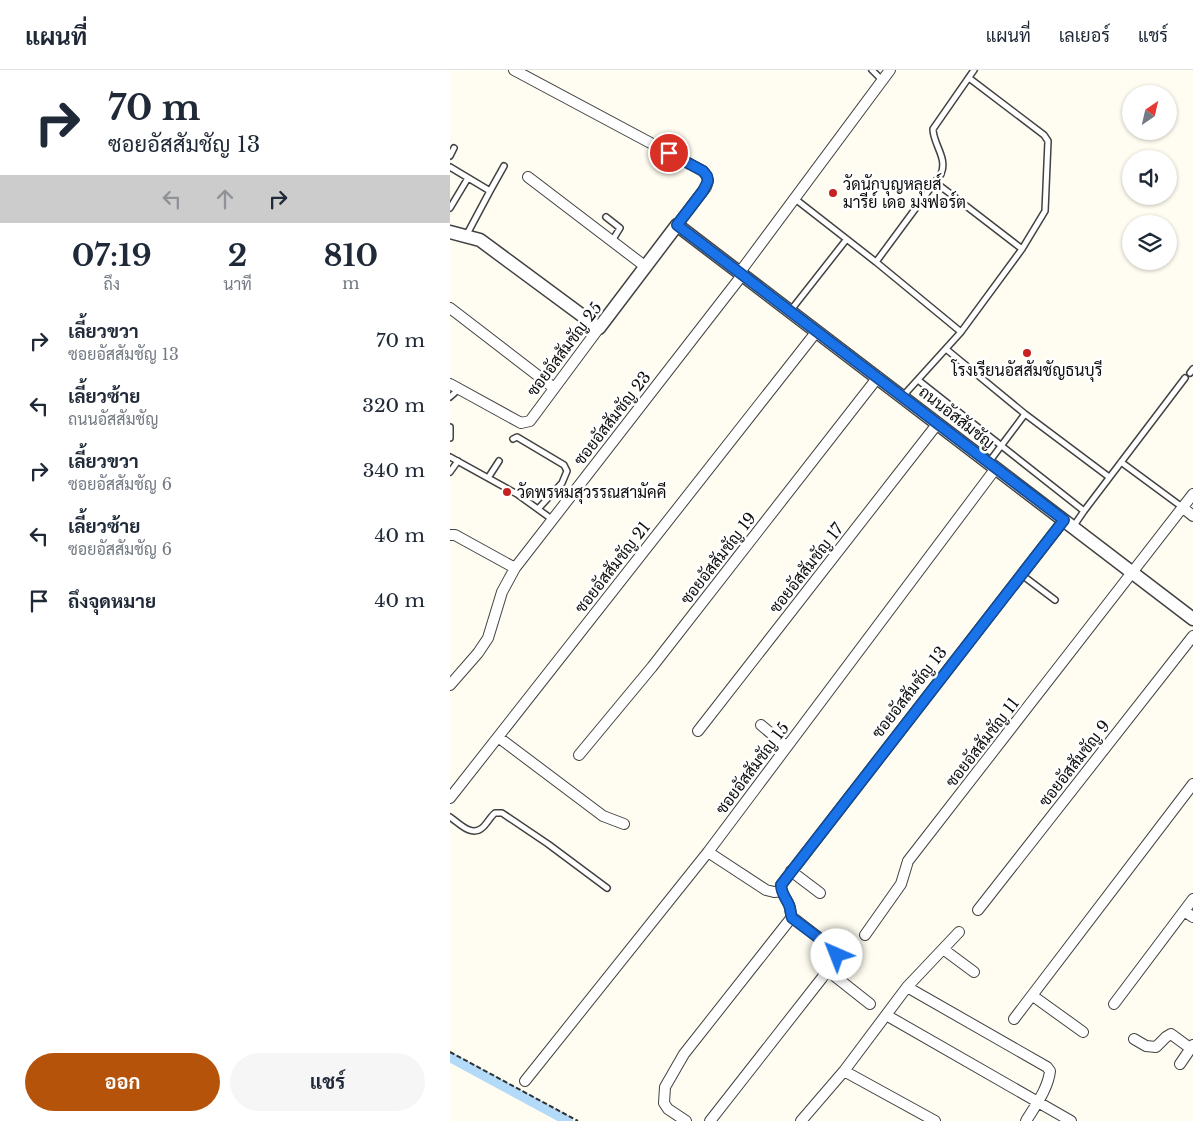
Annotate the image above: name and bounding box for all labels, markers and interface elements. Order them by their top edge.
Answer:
text: แผนที่ [25,22,87,51]
text: แผนที่ [986,25,1031,47]
text: เลเยอร์ [1059,25,1110,47]
text: แชร์ [1138,25,1168,47]
north arrow [1122,85,1178,140]
map controls [1122,85,1177,270]
text: 70 m [108,86,201,129]
icon: right [25,90,90,155]
text: ซอยอัสสัมชัญ 13 [108,131,260,158]
pin [648,132,690,174]
icon: arrive [655,139,683,167]
button: sound [1122,150,1177,205]
place label: วัดนักบุญหลุยส์ มารีย์ เดอ มงฟอร์ต [843,172,966,212]
icon: left [158,185,186,213]
icon: ahead [211,185,239,213]
icon: right [264,185,292,213]
marker: วัดนักบุญหลุยส์ มารีย์ เดอ มงฟอร์ต [827,187,839,199]
button: layers [1122,215,1177,270]
text: 07:19 [72,237,152,274]
text: 2 [228,237,247,274]
text: 810 [323,237,378,274]
text: m [342,273,359,293]
text: ถึง [103,274,120,294]
text: นาที [223,274,252,294]
street label: ซอยอัสสัมชัญ 25 [522,298,606,400]
text: เลี้ยวขวา [68,320,139,343]
icon: right [25,327,53,355]
text: 70 m [376,329,425,352]
text: ซอยอัสสัมชัญ 13 [68,344,179,364]
marker: โรงเรียนอัสสัมชัญธนบุรี [1021,347,1033,359]
place label: โรงเรียนอัสสัมชัญธนบุรี [951,359,1103,382]
street label: ซอยอัสสัมชัญ 23 [569,367,655,469]
street label: ถนนอัสสัมชัญ [915,381,999,453]
text: เลี้ยวซ้าย [68,385,140,408]
icon: left [25,392,53,420]
text: 320 m [362,394,425,417]
text: ถนนอัสสัมชัญ [68,409,158,429]
text: เลี้ยวขวา [68,450,139,473]
icon: right [25,457,53,485]
text: 340 m [363,459,425,482]
text: ซอยอัสสัมชัญ 6 [68,474,172,494]
place label: วัดพรหมสุวรรณสามัคคี [517,481,666,504]
marker: วัดพรหมสุวรรณสามัคคี [501,486,513,498]
street label: ซอยอัสสัมชัญ 19 [676,508,760,608]
text: เลี้ยวซ้าย [68,515,140,538]
street label: ซอยอัสสัมชัญ 21 [570,517,654,617]
street label: ซอยอัสสัมชัญ 17 [765,518,848,617]
icon: left [25,522,53,550]
text: 40 m [374,524,425,547]
text: ซอยอัสสัมชัญ 6 [68,539,172,559]
icon: arrive [25,587,53,615]
text: 40 m [374,589,425,612]
text: ถึงจุดหมาย [68,590,156,613]
street label: ซอยอัสสัมชัญ 13 [867,642,951,742]
street label: ซอยอัสสัมชัญ 11 [941,693,1023,791]
street label: ซอยอัสสัมชัญ 9 [1034,716,1114,810]
street label: ซอยอัสสัมชัญ 15 [711,718,793,818]
position arrow [810,928,862,980]
button: ออก [25,1053,220,1111]
button: แชร์ [230,1053,425,1111]

